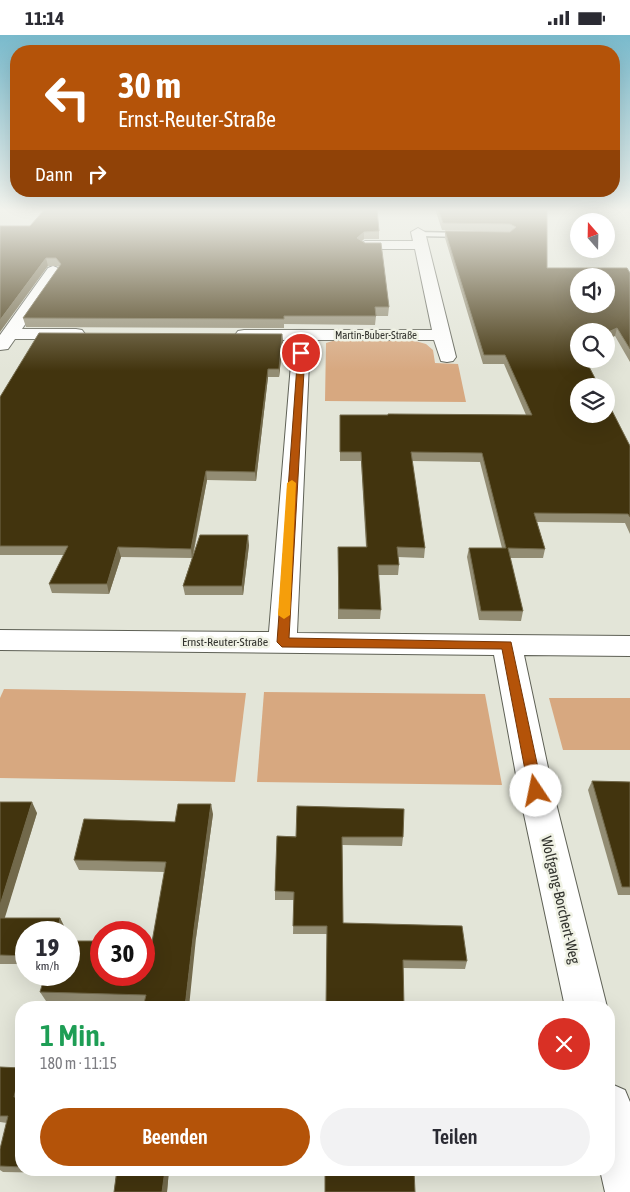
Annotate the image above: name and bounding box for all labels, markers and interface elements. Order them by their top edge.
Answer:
text: 11:14 [25,7,64,29]
icon: left [35,65,100,130]
text: 30 m [118,65,181,105]
text: Ernst-Reuter-Straße [118,106,276,132]
icon: right [83,160,111,188]
text: Dann [35,163,73,185]
north arrow [570,213,615,257]
map controls [570,213,615,423]
button: sound [570,268,615,313]
button: search [570,323,615,368]
street label: Martin-Buber-Straße [335,329,417,341]
pin [280,332,322,374]
icon: arrive [287,339,315,367]
button: layers [570,378,615,423]
street label: Ernst-Reuter-Straße [182,635,268,649]
position arrow [509,764,561,816]
street label: Wolfgang-Borchert-Weg [538,835,584,966]
speed limit sign: 30 [90,921,155,986]
text: 19 [36,933,59,961]
text: km/h [36,959,59,973]
text: 1 Min. [40,1018,105,1052]
button: close [538,1018,590,1070]
text: 180 m · 11:15 [40,1054,117,1072]
button: Beenden [40,1108,310,1166]
button: Teilen [320,1108,590,1166]

